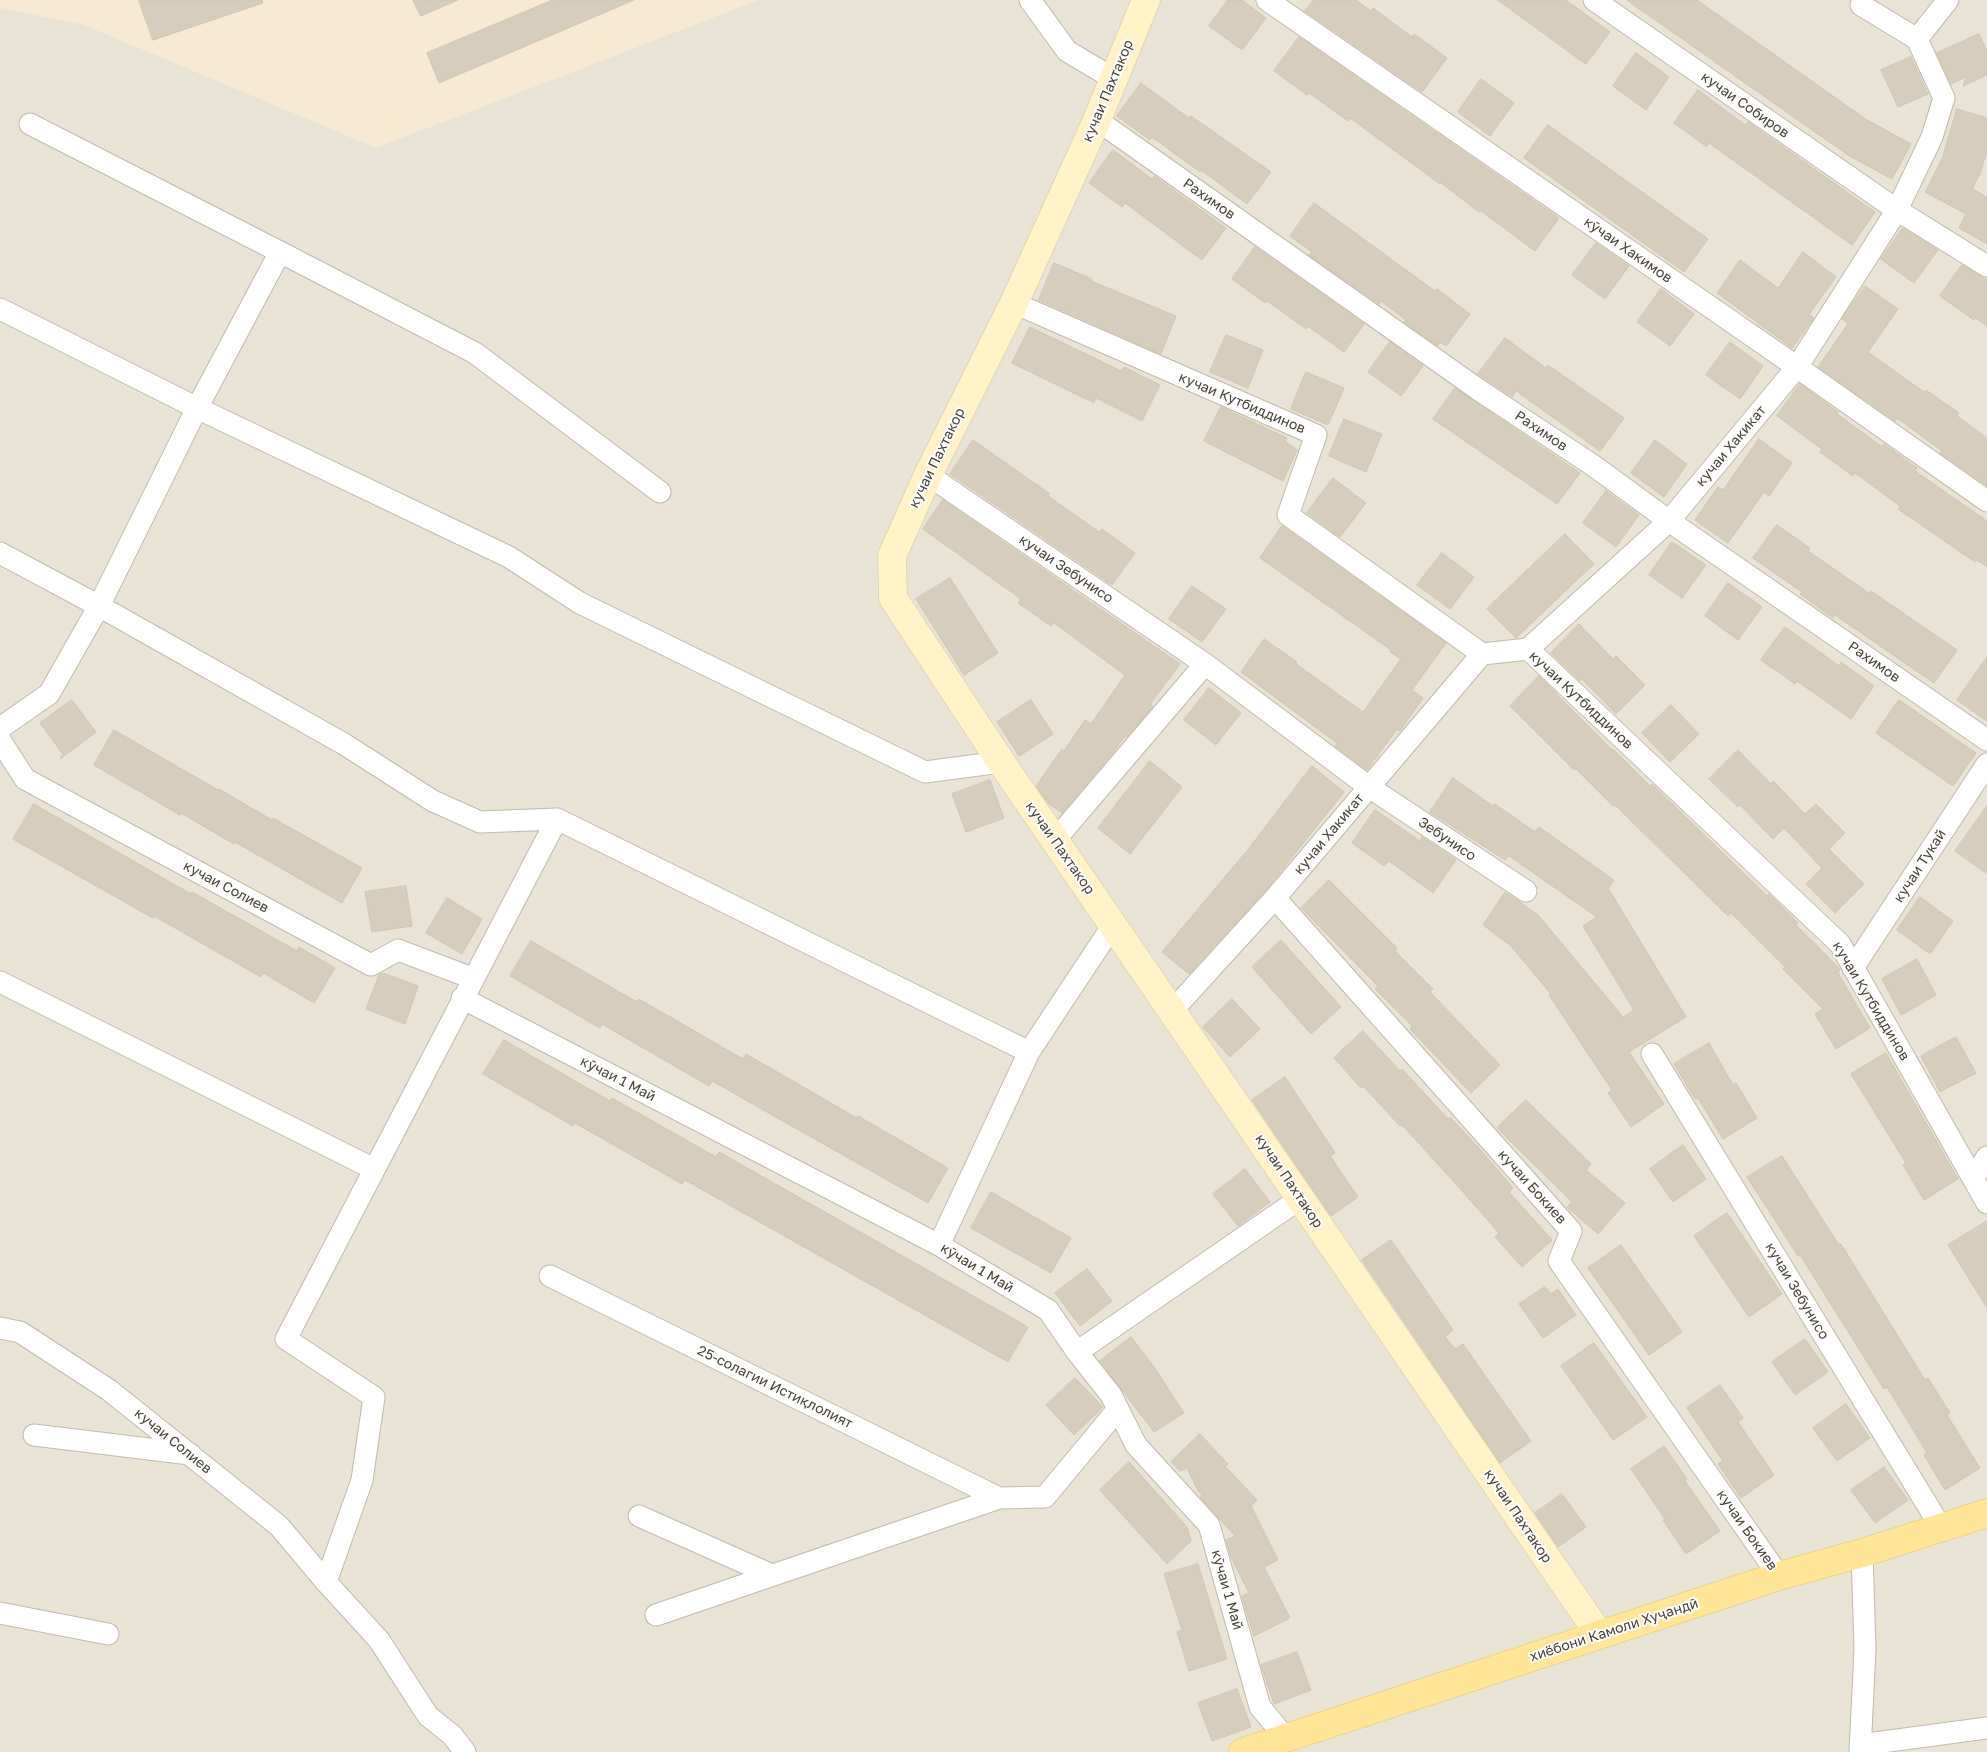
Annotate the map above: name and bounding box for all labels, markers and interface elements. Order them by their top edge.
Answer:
street label: кучаи Пахтакор [1079,37,1137,145]
street label: кучаи Собиров [1698,68,1792,142]
street label: Рахимов [1180,175,1238,223]
street label: кӯчаи Хакимов [1581,213,1675,287]
street label: кучаи Кутбиддинов [1176,369,1308,437]
street label: кучаи Хакикат [1692,402,1770,490]
street label: кучаи Пахтакор [905,405,969,511]
street label: Рахимов [1512,407,1570,455]
street label: кучаи Зебунисо [1016,531,1116,607]
street label: Рахимов [1845,638,1903,686]
street label: кучаи Кутбиддинов [1526,648,1636,752]
street label: кучаи Хакикат [1290,790,1368,878]
street label: кучаи Пахтакор [1022,798,1098,898]
street label: Зебунисо [1415,814,1479,864]
street label: кучаи Тукай [1890,826,1950,906]
street label: кучаи Солиев [180,857,272,917]
street label: кучаи Кутбиддинов [1829,939,1913,1063]
street label: кӯчаи 1 Май [577,1053,659,1105]
street label: кучаи Пахтакор [1251,1131,1327,1231]
street label: кучаи Бокиев [1494,1146,1570,1228]
street label: кӯчаи 1 Май [937,1240,1017,1296]
street label: кучаи Зебунисо [1761,1240,1833,1342]
street label: 25-солагии Истиқлолият [695,1342,855,1432]
street label: кучаи Солиев [131,1405,215,1477]
street label: кучаи Пахтакор [1480,1466,1556,1566]
street label: кучаи Бокиев [1713,1487,1781,1573]
street label: кӯчаи 1 Май [1208,1548,1246,1632]
street label: хиёбони Камоли Хуҷандӣ [1528,1595,1700,1665]

